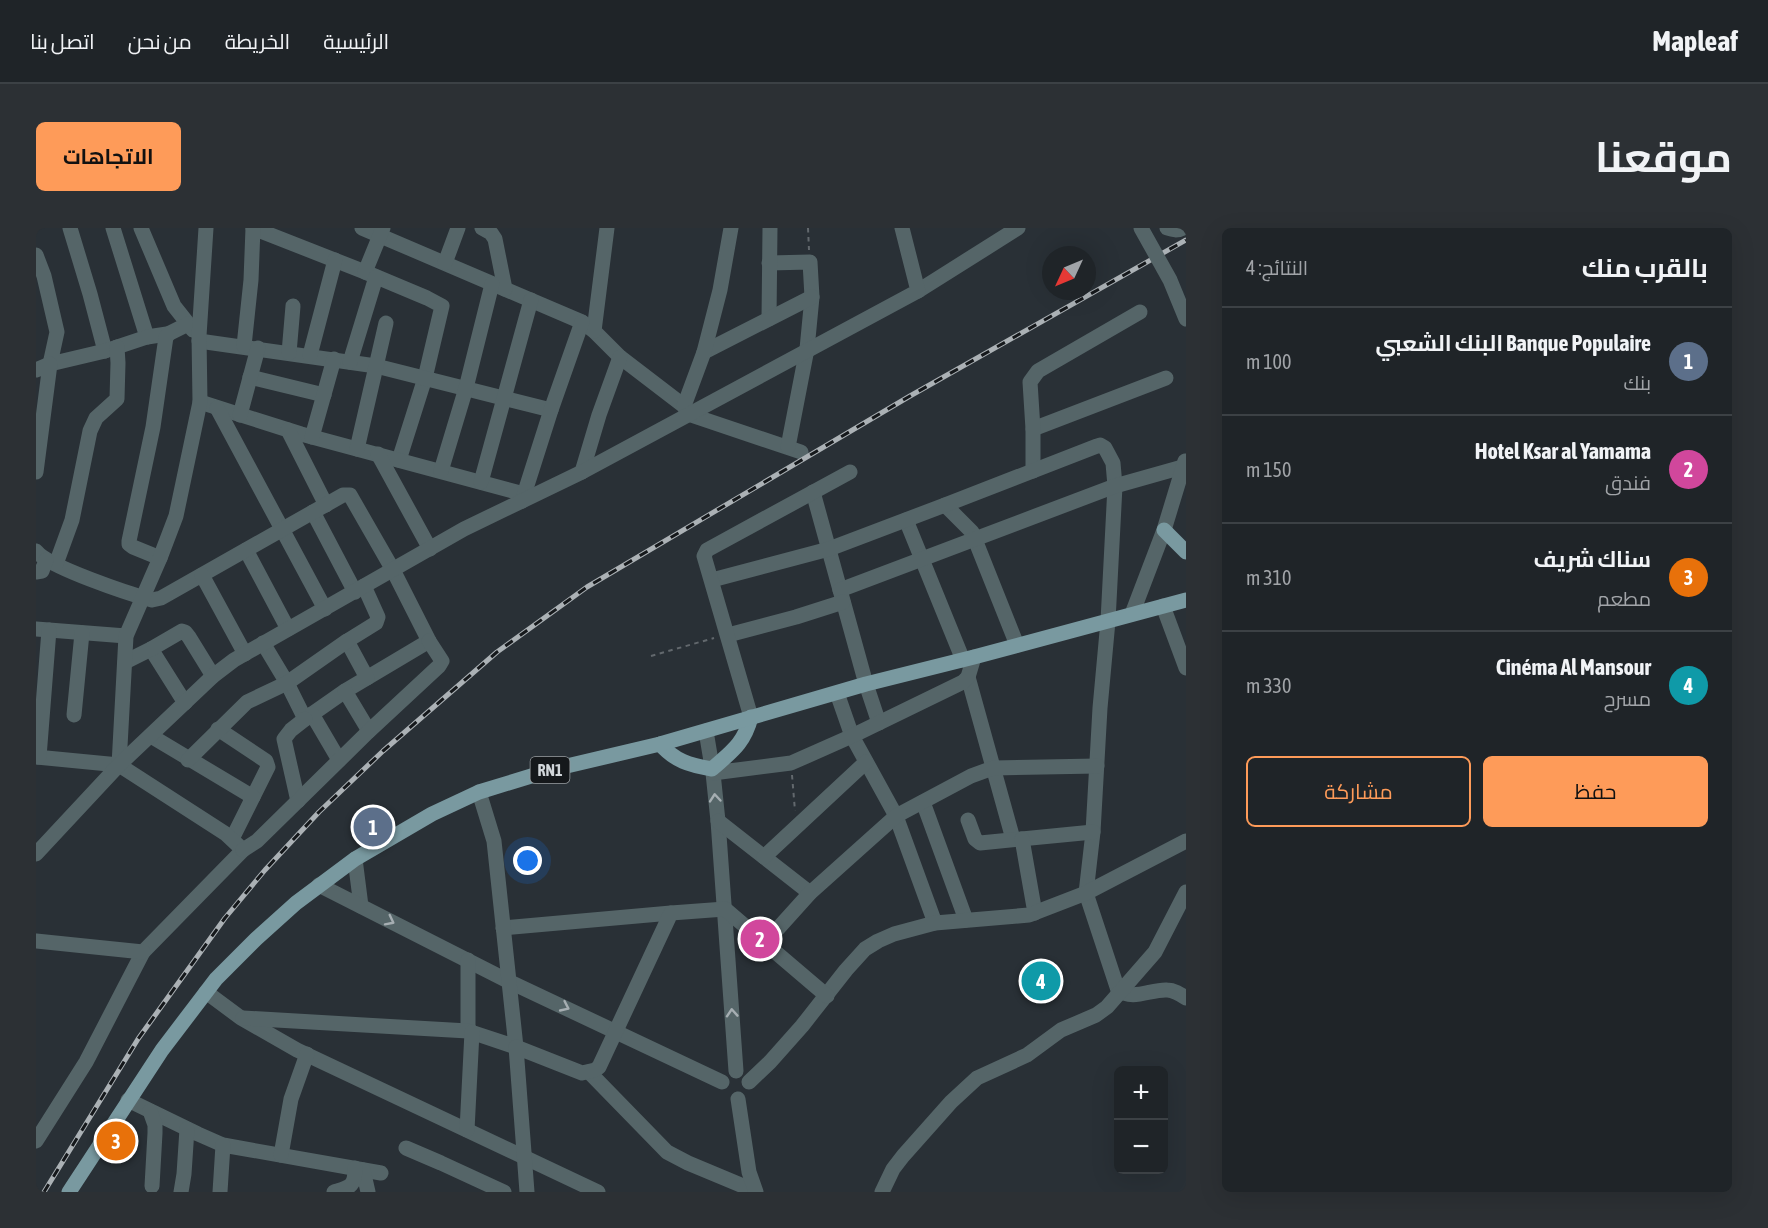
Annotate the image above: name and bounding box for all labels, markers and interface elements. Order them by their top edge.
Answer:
text: Mapleaf [1652,25,1738,57]
text: اتصل بنا [30,29,95,53]
text: من نحن [128,29,192,53]
text: الخريطة [225,29,290,53]
text: الرئيسية [323,29,389,53]
button: الاتجاهات [36,122,181,191]
text: موقعنا [1595,133,1732,181]
north arrow [1042,246,1096,300]
text: بالقرب منك [1582,253,1708,283]
text: النتائج: 4 [1246,256,1308,279]
text: Banque Populaire البنك الشعبي [1375,330,1651,356]
text: 100 m [1246,350,1291,373]
text: 1 [1684,350,1693,373]
text: بنك [1623,371,1651,394]
text: Hotel Ksar al Yamama [1475,438,1651,464]
text: 150 m [1246,458,1291,481]
text: 2 [1684,458,1693,481]
text: فندق [1605,471,1651,494]
text: سناك شريف [1534,546,1651,572]
text: 310 m [1246,566,1291,589]
text: 3 [1684,566,1693,589]
text: مطعم [1597,587,1651,610]
text: Cinéma Al Mansour [1496,654,1651,680]
text: 330 m [1246,674,1291,697]
text: 4 [1684,674,1693,697]
text: مسرح [1604,687,1651,710]
button: مشاركة [1246,756,1471,827]
button: حفظ [1483,756,1708,827]
road number: RN1 [530,757,570,783]
one-way arrow [709,793,722,802]
pin: 1 [354,804,392,850]
your location [513,846,542,875]
one-way arrow [384,914,395,925]
pin: 2 [740,916,780,962]
pin: 4 [1022,958,1060,1004]
one-way arrow [559,1000,570,1012]
one-way arrow [725,1009,738,1018]
map controls [1114,1066,1168,1174]
button: + [1114,1066,1168,1120]
pin: 3 [96,1118,136,1164]
button: − [1114,1120,1168,1174]

